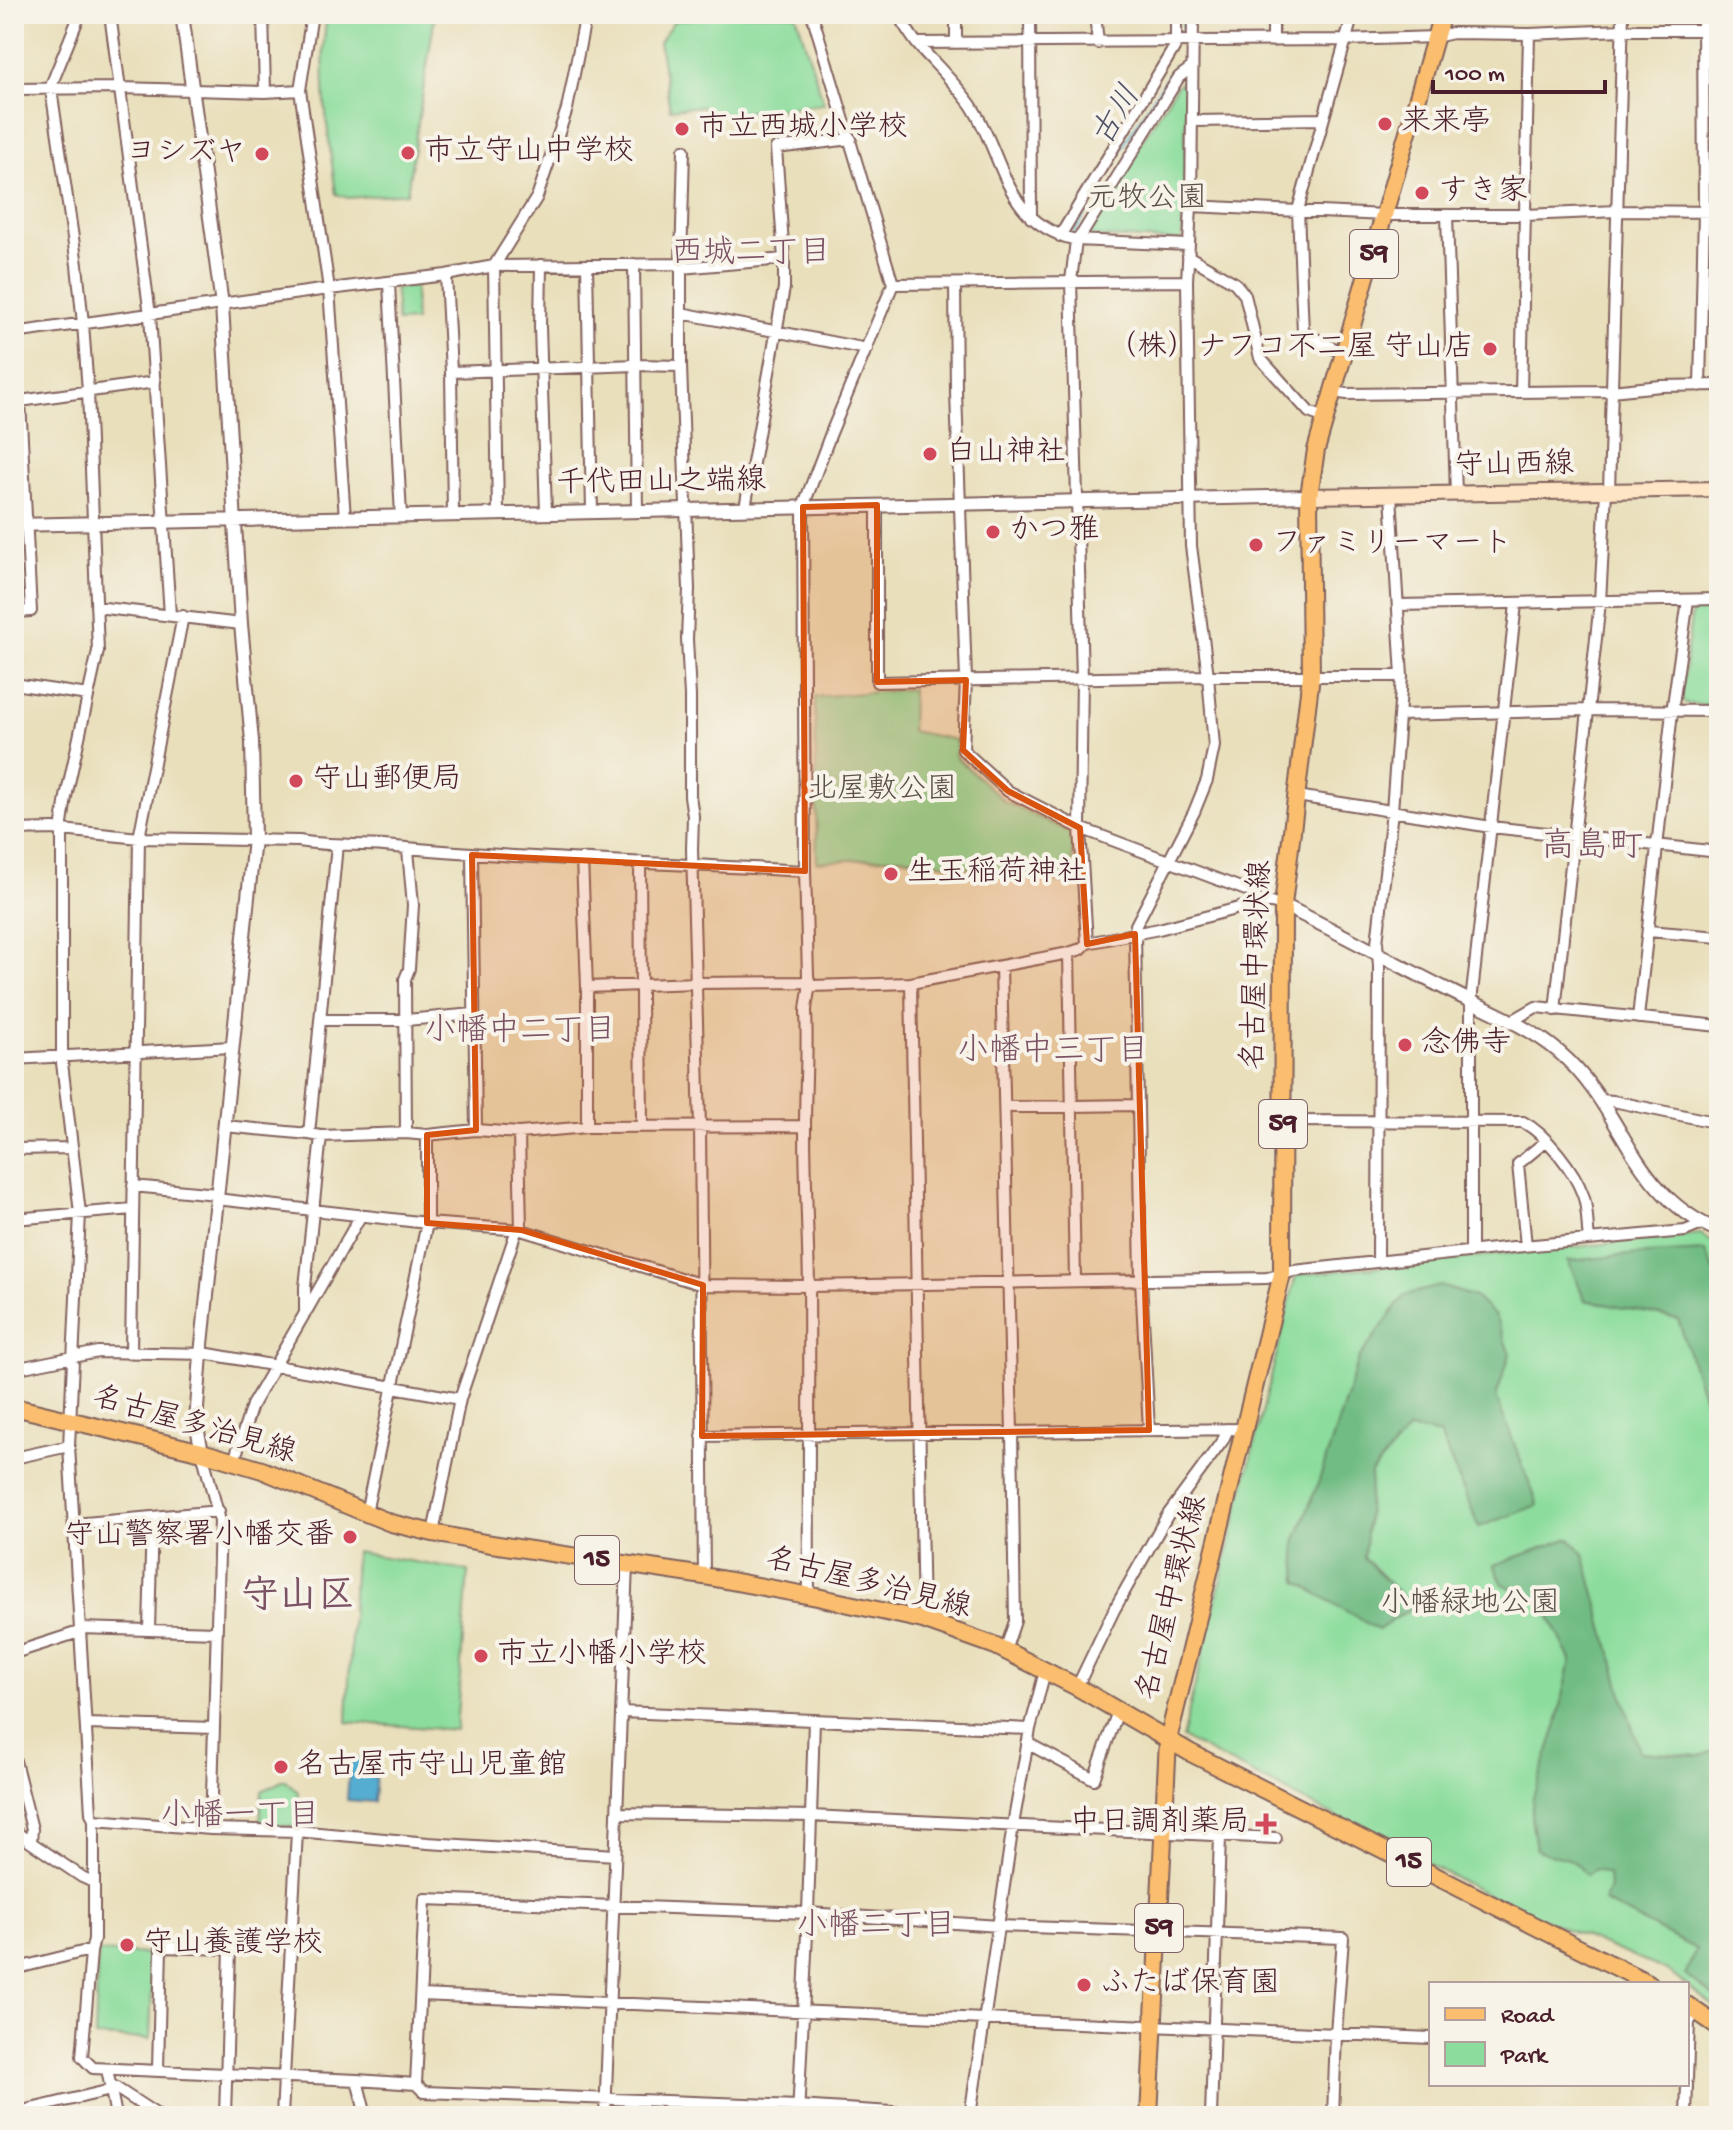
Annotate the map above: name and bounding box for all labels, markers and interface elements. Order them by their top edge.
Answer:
scale bar [1433,44,1605,94]
text: 100 m [1444,61,1505,90]
water label: 古川 [1084,79,1151,154]
place label: 来来亭 [1401,105,1491,142]
place label: 市立西城小学校 [698,111,908,147]
marker: 来来亭 [1376,115,1394,133]
marker: 市立西城小学校 [673,120,691,138]
place label: 市立守山中学校 [424,134,634,171]
place label: ヨシズヤ [127,137,246,172]
marker: 市立守山中学校 [399,144,417,162]
marker: ヨシズヤ [253,145,271,163]
place label: すき家 [1438,174,1528,211]
park label: 元牧公園 [1087,182,1207,218]
marker: すき家 [1413,184,1431,202]
road number: 59 [1350,230,1398,278]
district label: 西城二丁目 [671,235,831,274]
place label: （株）ナフコ不二屋 守山店 [1107,330,1474,367]
marker: （株）ナフコ不二屋 守山店 [1481,340,1499,358]
place label: 白山神社 [946,435,1066,472]
marker: 白山神社 [921,445,939,463]
street label: 守山西線 [1454,446,1574,486]
street label: 千代田山之端線 [556,463,766,503]
place label: かつ雅 [1009,513,1099,550]
marker: かつ雅 [984,523,1002,541]
place label: ファミリーマート [1272,528,1513,563]
marker: ファミリーマート [1247,536,1265,554]
place label: 守山郵便局 [312,763,462,799]
marker: 守山郵便局 [287,772,305,790]
park label: 北屋敷公園 [807,772,957,809]
district label: 高島町 [1541,827,1643,869]
place label: 生玉稲荷神社 [907,855,1087,892]
street label: 名古屋中環状線 [1236,859,1280,1071]
marker: 生玉稲荷神社 [882,865,900,883]
district label: 小幡中二丁目 [424,1012,616,1052]
place label: 念佛寺 [1421,1026,1511,1063]
district label: 小幡中三丁目 [957,1032,1149,1072]
marker: 念佛寺 [1396,1036,1414,1054]
road number: 59 [1259,1100,1307,1148]
street label: 名古屋多治見線 [88,1379,300,1473]
street label: 名古屋中環状線 [1130,1491,1216,1704]
place label: 守山警察署小幡交番 [64,1518,334,1555]
marker: 守山警察署小幡交番 [341,1528,359,1546]
road number: 15 [575,1536,619,1584]
street label: 名古屋多治見線 [762,1541,975,1627]
district label: 守山区 [241,1575,355,1621]
park label: 小幡緑地公園 [1380,1586,1560,1623]
place label: 市立小幡小学校 [497,1638,707,1674]
marker: 市立小幡小学校 [472,1647,490,1665]
place label: 名古屋市守山児童館 [297,1748,567,1785]
marker: 名古屋市守山児童館 [272,1758,290,1776]
district label: 小幡一丁目 [160,1798,320,1837]
place label: 中日調剤薬局 [1070,1805,1250,1842]
marker: 中日調剤薬局 [1257,1815,1275,1833]
road number: 15 [1387,1838,1431,1886]
road number: 59 [1135,1904,1183,1952]
district label: 小幡二丁目 [796,1908,956,1947]
place label: 守山養護学校 [143,1926,323,1963]
marker: 守山養護学校 [118,1936,136,1954]
place label: ふたば保育園 [1100,1966,1280,2003]
marker: ふたば保育園 [1075,1976,1093,1994]
legend [1429,1982,1689,2086]
text: Road [1501,2003,1555,2032]
text: Park [1500,2043,1549,2072]

